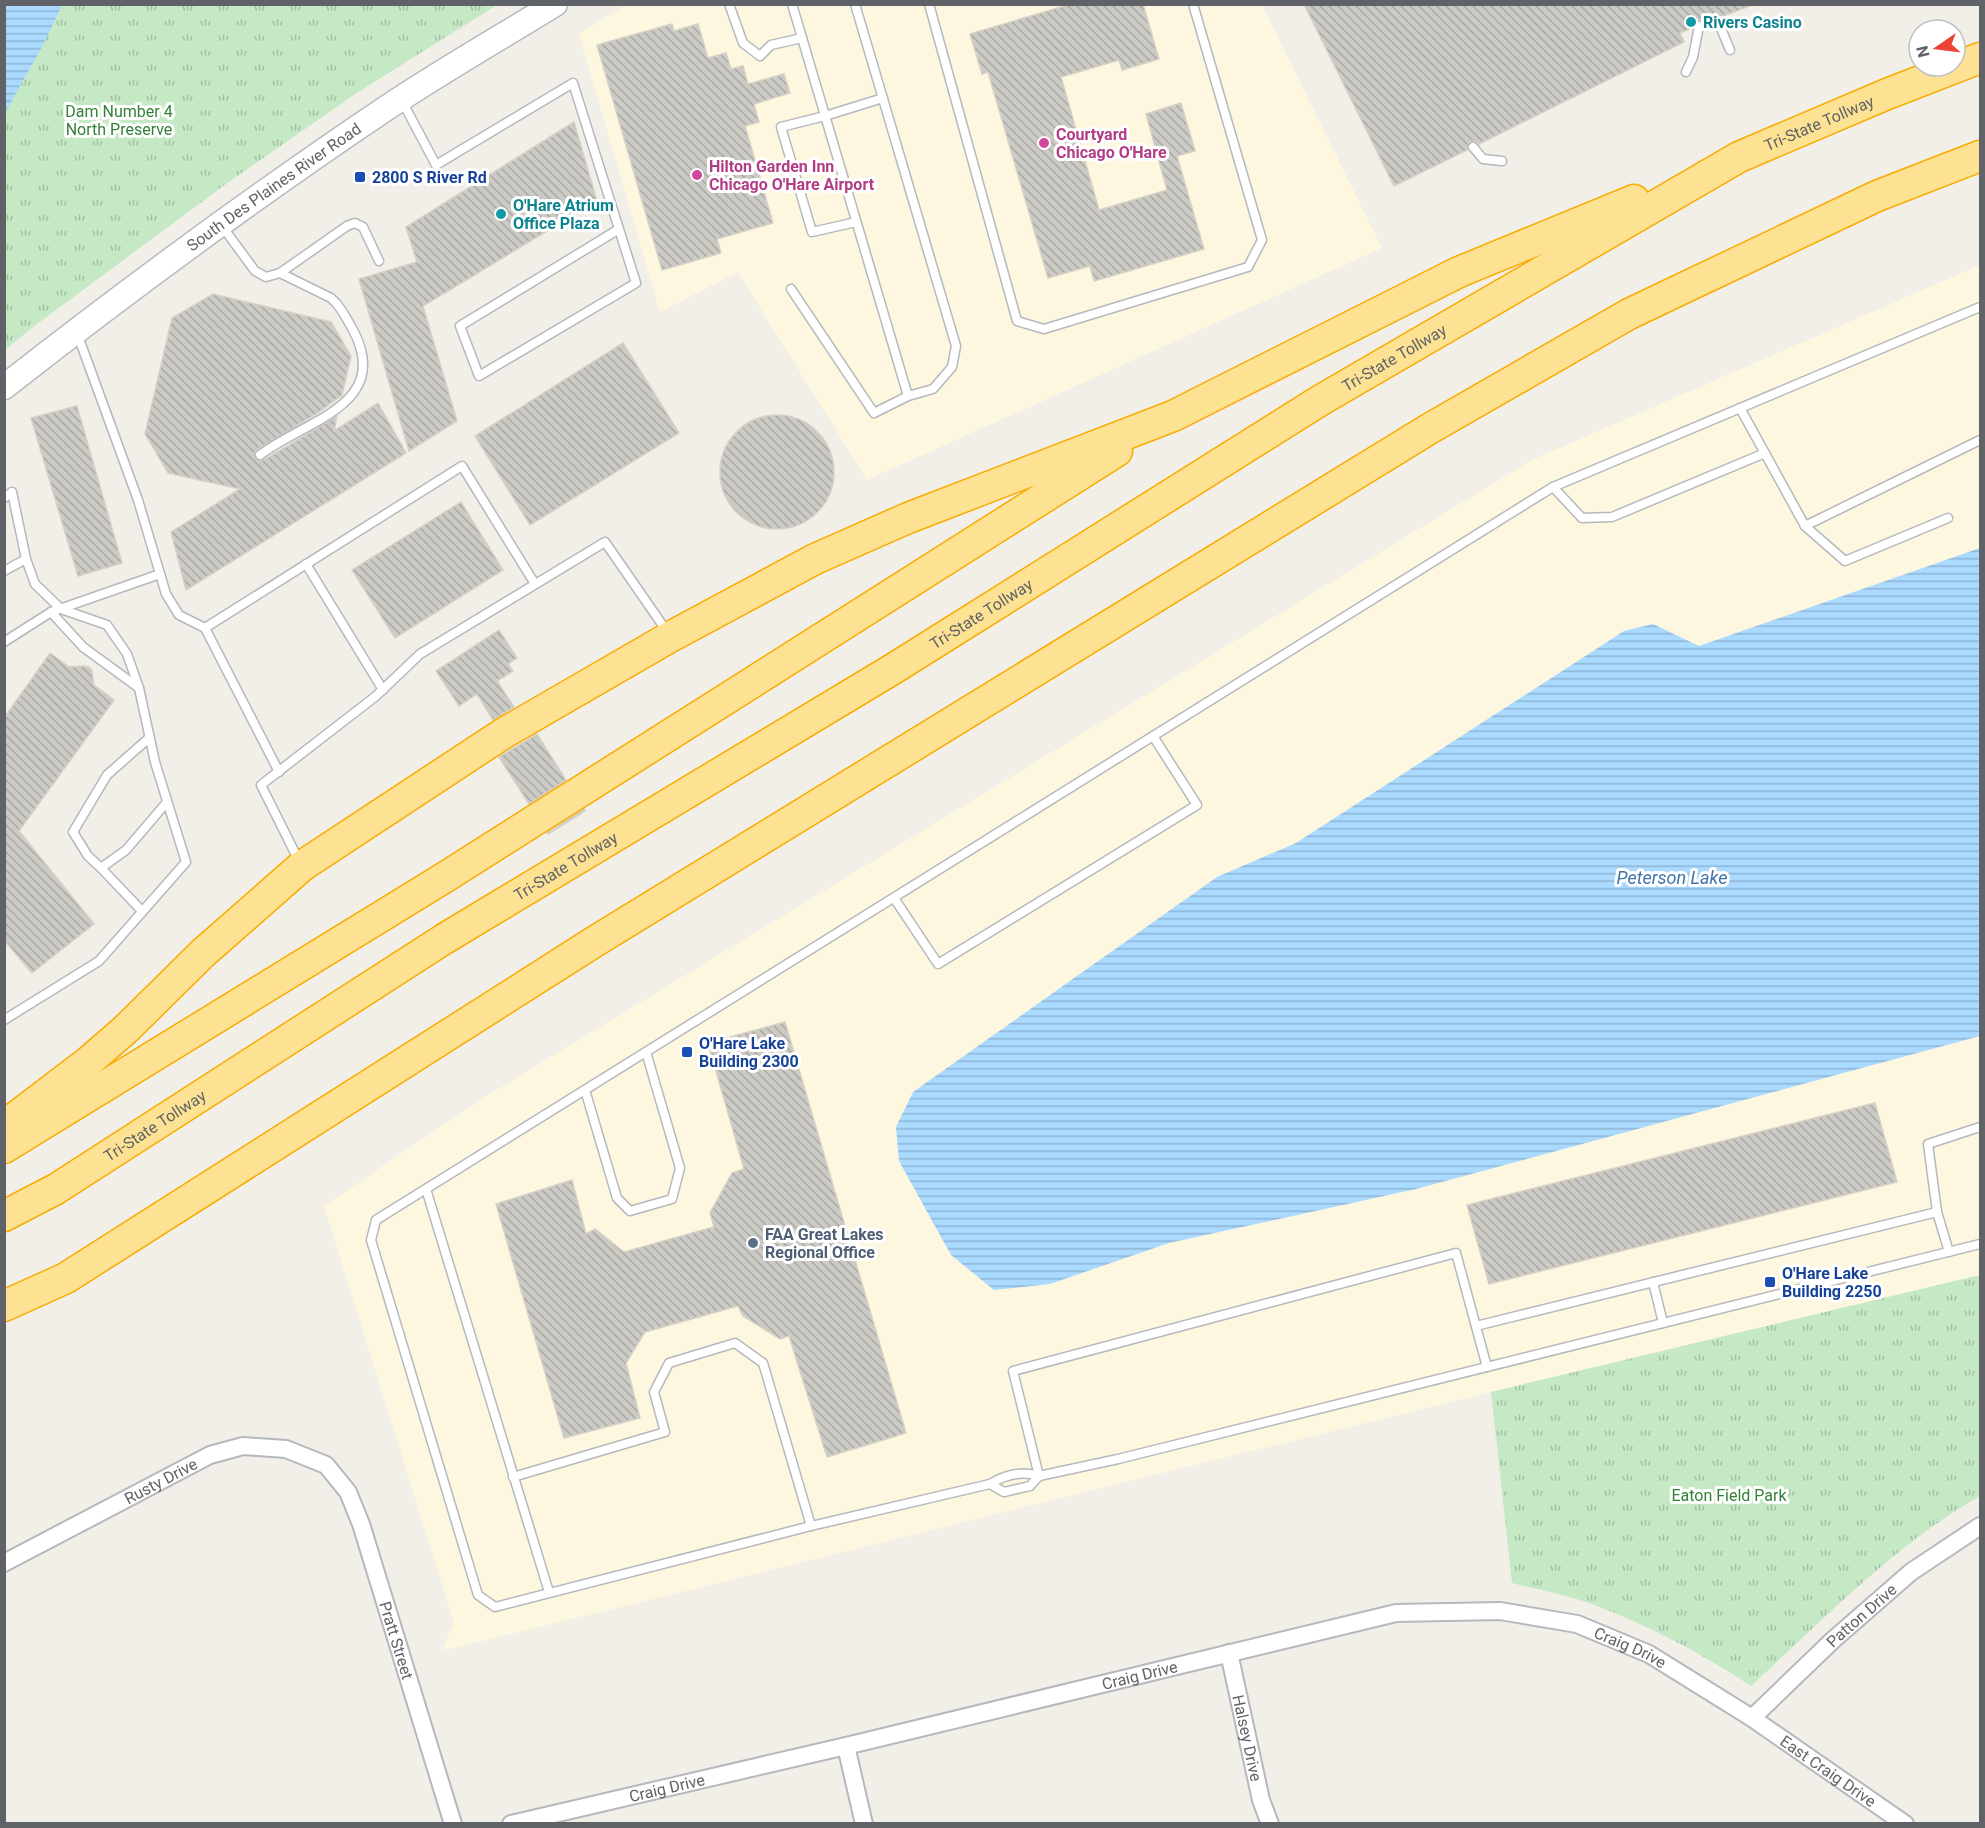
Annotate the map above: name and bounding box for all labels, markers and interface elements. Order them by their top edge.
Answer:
place label: Rivers Casino [1703,13,1802,32]
marker: Rivers Casino [1684,15,1698,29]
north arrow [1907,18,1967,78]
text: N [1912,44,1934,59]
street label: Tri-State Tollway [1761,92,1877,155]
park label: Dam Number 4 North Preserve [65,102,173,139]
street label: South Des Plaines River Road [183,119,365,255]
place label: Courtyard Chicago O'Hare [1056,125,1167,162]
marker: Courtyard Chicago O'Hare [1037,136,1051,150]
place label: Hilton Garden Inn Chicago O'Hare Airport [709,157,875,194]
place label: 2800 S River Rd [372,168,487,187]
marker: Hilton Garden Inn Chicago O'Hare Airport [690,168,704,182]
marker: 2800 S River Rd [353,170,367,184]
place label: O'Hare Atrium Office Plaza [513,196,614,233]
marker: O'Hare Atrium Office Plaza [494,207,508,221]
street label: Tri-State Tollway [1339,320,1450,396]
street label: Tri-State Tollway [926,575,1036,653]
street label: Tri-State Tollway [511,828,621,905]
water label: Peterson Lake [1617,867,1727,888]
place label: O'Hare Lake Building 2300 [699,1034,799,1071]
marker: O'Hare Lake Building 2300 [680,1045,694,1059]
street label: Tri-State Tollway [100,1086,210,1166]
place label: FAA Great Lakes Regional Office [765,1225,884,1262]
marker: FAA Great Lakes Regional Office [746,1236,760,1250]
place label: O'Hare Lake Building 2250 [1782,1264,1882,1301]
marker: O'Hare Lake Building 2250 [1763,1275,1777,1289]
street label: Rusty Drive [121,1454,201,1508]
park label: Eaton Field Park [1671,1486,1787,1505]
street label: Patton Drive [1822,1580,1901,1651]
street label: Pratt Street [375,1599,417,1682]
street label: Craig Drive [1591,1623,1670,1672]
street label: Craig Drive [1100,1657,1179,1694]
street label: Halsey Drive [1228,1693,1266,1783]
street label: East Craig Drive [1776,1731,1880,1811]
street label: Craig Drive [627,1770,707,1806]

